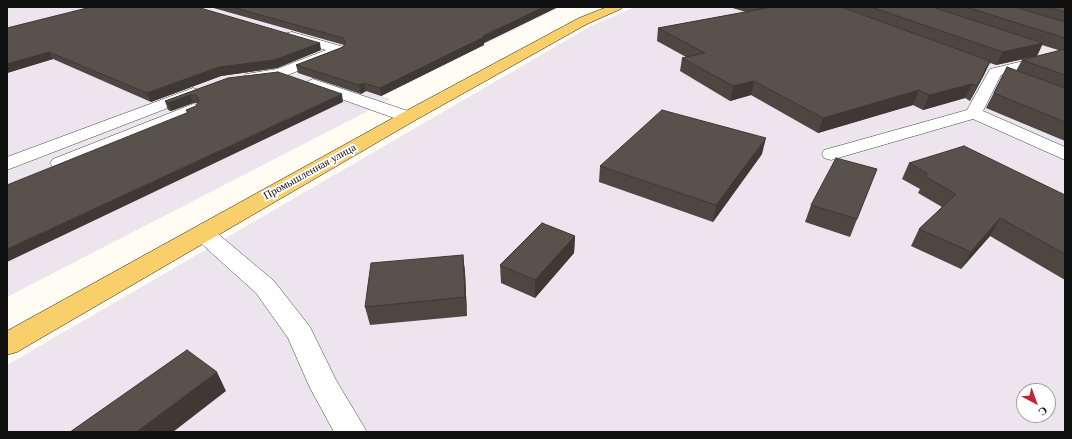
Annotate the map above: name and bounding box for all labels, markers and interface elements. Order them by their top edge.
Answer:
street label: Промышленная улица [262,141,358,203]
north arrow [1016,383,1056,423]
text: С [1036,404,1050,418]

